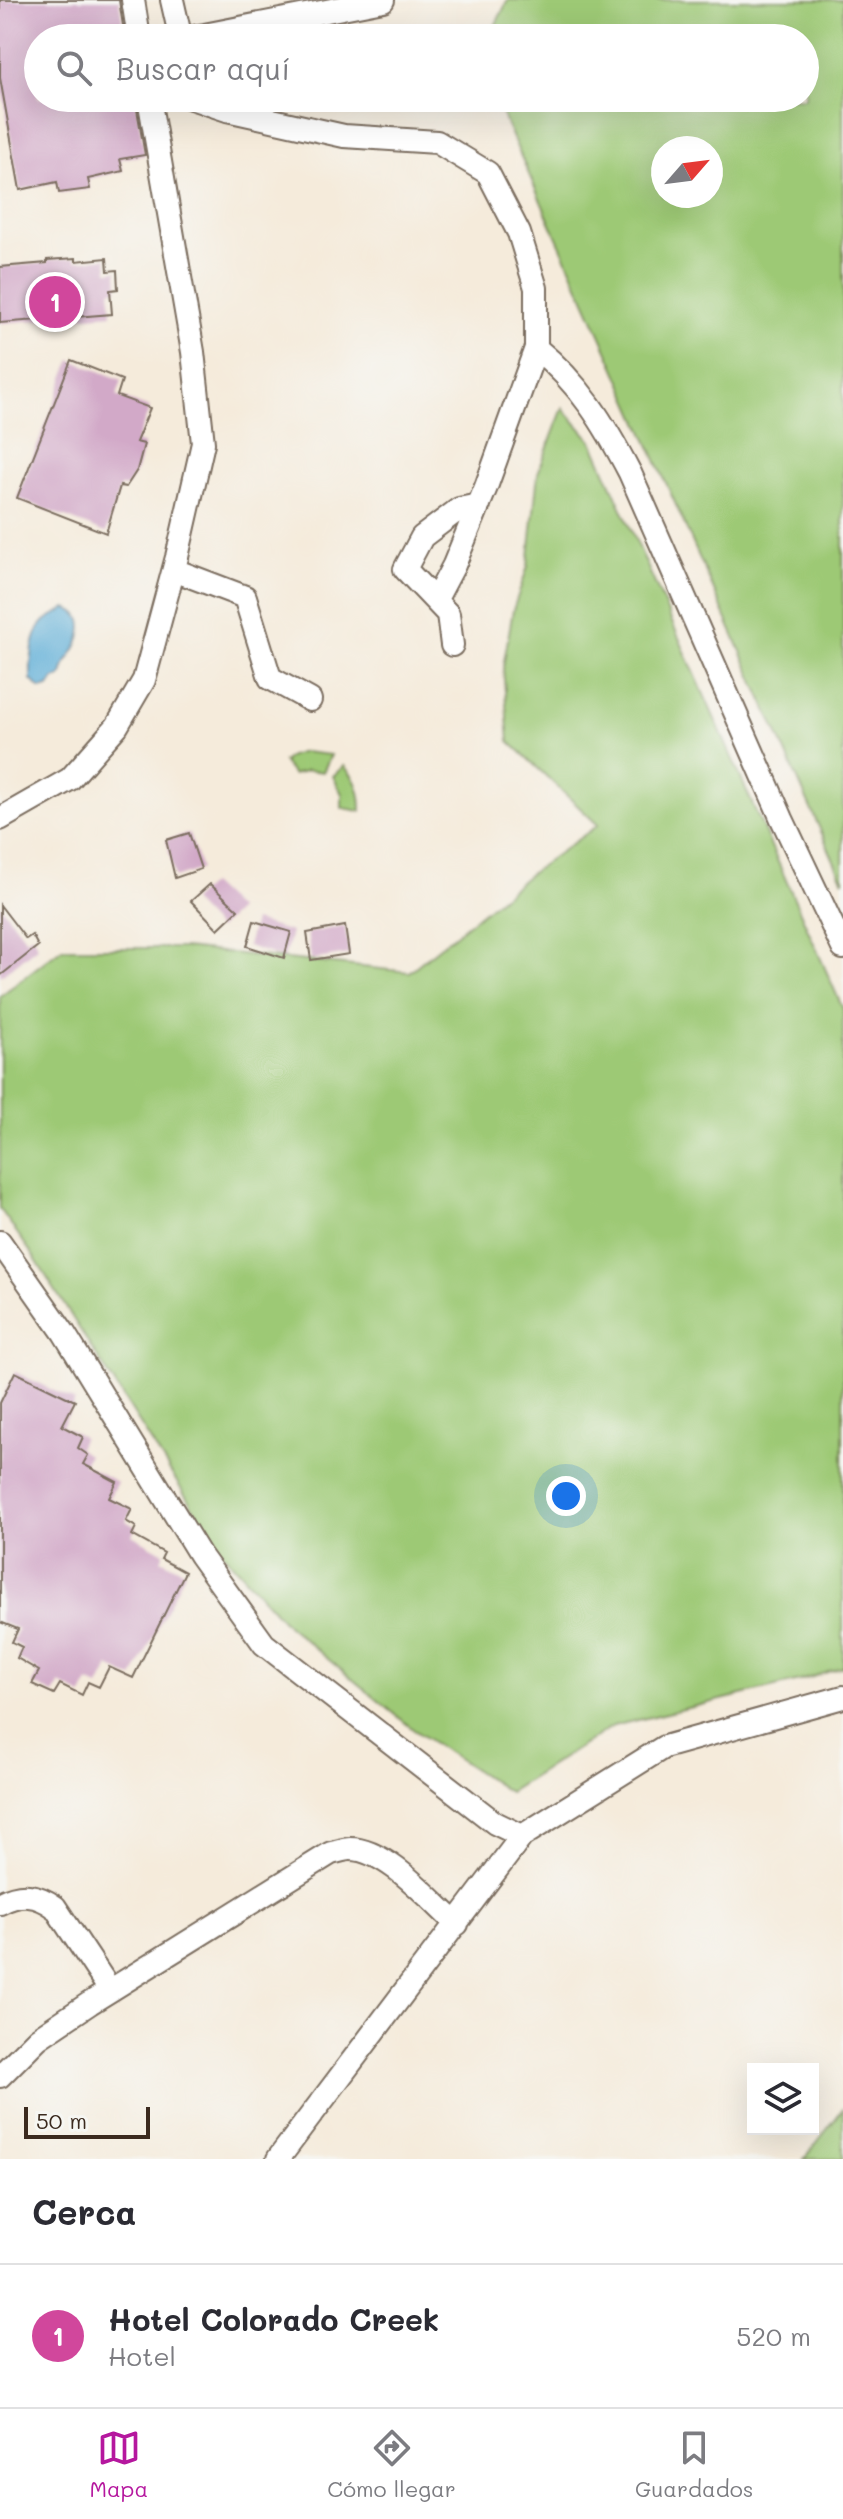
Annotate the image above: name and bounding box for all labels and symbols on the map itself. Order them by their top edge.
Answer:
north arrow [651,136,723,208]
pin: 1 [29,272,81,332]
your location [546,1476,586,1516]
scale bar [24,2103,150,2139]

